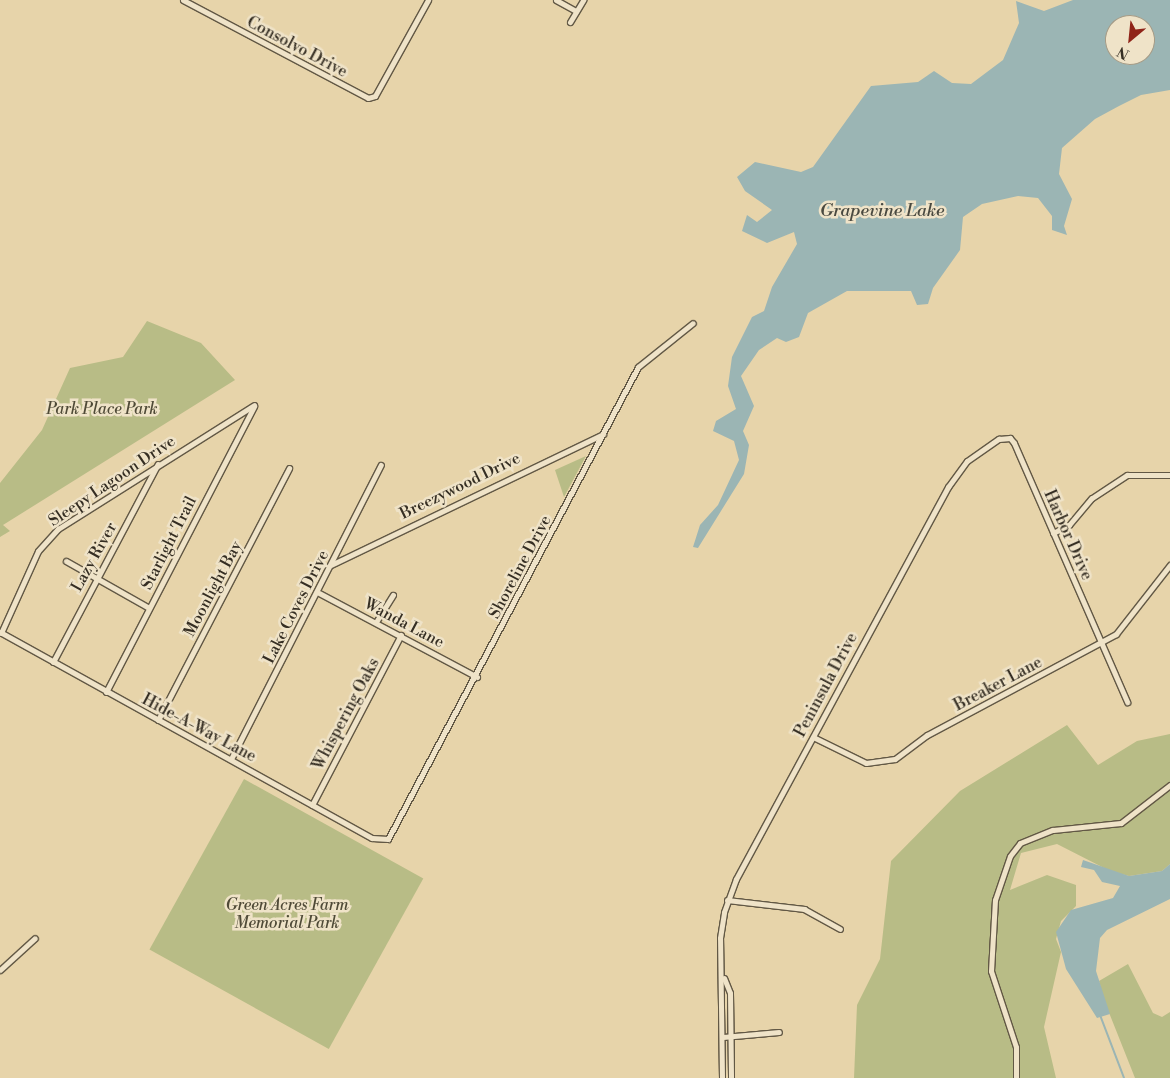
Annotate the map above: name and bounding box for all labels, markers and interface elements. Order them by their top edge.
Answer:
street label: Consolvo Drive [243,12,351,82]
north arrow [1105,15,1155,65]
text: N [1114,42,1133,63]
water label: Grapevine Lake [820,200,944,222]
park label: Park Place Park [46,399,158,419]
street label: Sleepy Lagoon Drive [45,431,179,531]
street label: Breezywood Drive [397,449,523,523]
street label: Harbor Drive [1040,487,1096,583]
street label: Starlight Trail [137,493,201,593]
street label: Shoreline Drive [485,512,555,622]
street label: Lazy River [67,519,121,595]
street label: Moonlight Bay [180,538,246,640]
street label: Lake Coves Drive [259,547,333,667]
street label: Wanda Lane [361,594,447,652]
street label: Peninsula Drive [790,630,862,740]
street label: Breaker Lane [951,653,1045,715]
street label: Whispering Oaks [308,655,384,773]
street label: Hide-A-Way Lane [139,690,259,766]
park label: Green Acres Farm Memorial Park [225,895,349,933]

